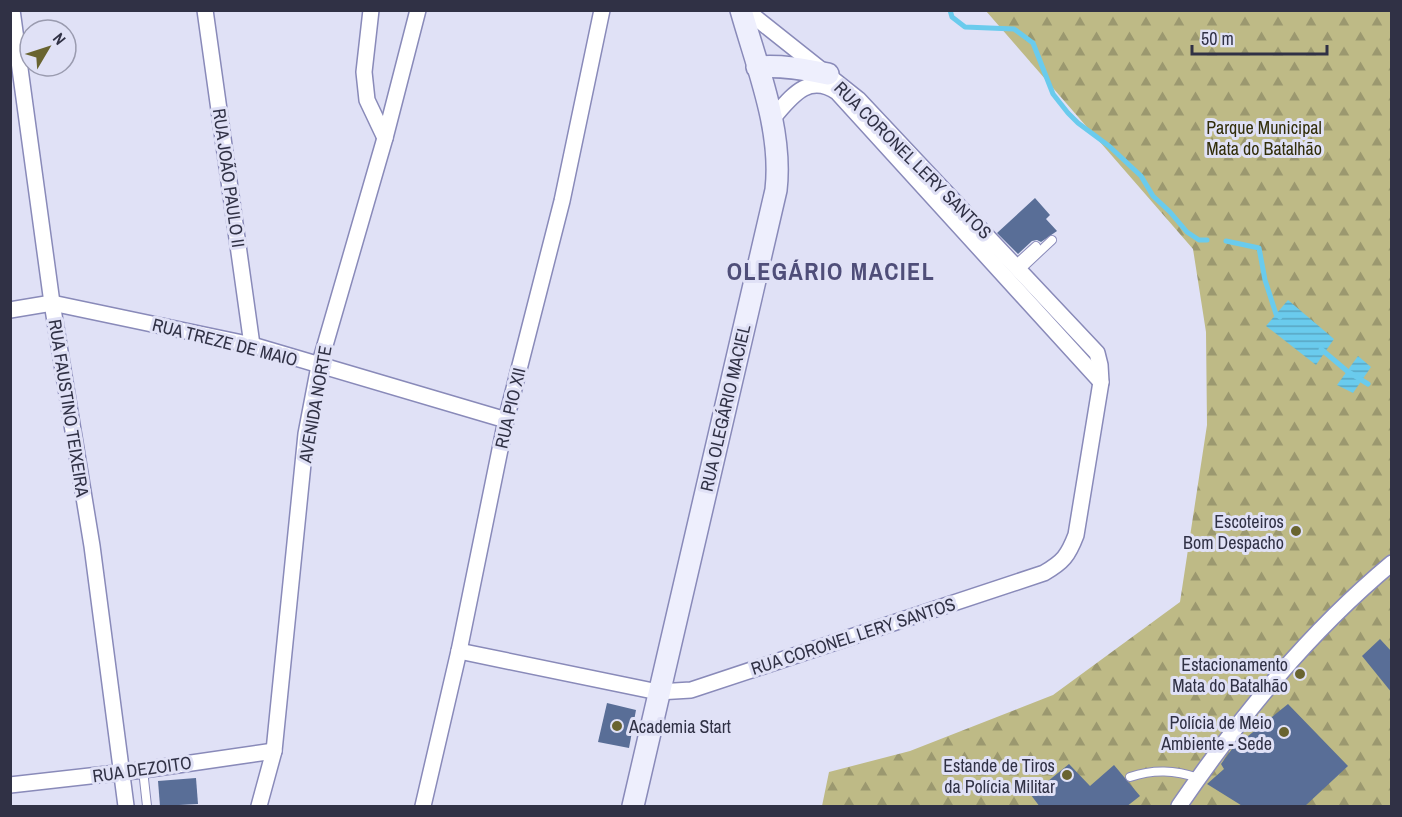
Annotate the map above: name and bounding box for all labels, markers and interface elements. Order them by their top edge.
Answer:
north arrow [18,18,78,78]
scale bar [1192,18,1327,56]
text: 50 m [1201,26,1234,51]
text: N [48,28,71,49]
street label: RUA CORONEL LERY SANTOS [829,76,997,244]
street label: RUA JOÃO PAULO II [207,107,251,249]
park label: Parque Municipal Mata do Batalhão [1206,115,1322,161]
district label: OLEGÁRIO MACIEL [727,255,935,287]
street label: RUA TREZE DE MAIO [150,312,300,372]
street label: RUA FAUSTINO TEIXEIRA [43,317,95,499]
street label: RUA OLEGÁRIO MACIEL [694,322,756,494]
street label: AVENIDA NORTE [292,344,338,465]
street label: RUA PIO XII [489,365,531,451]
place label: Escoteiros Bom Despacho [1183,509,1284,555]
marker: Escoteiros Bom Despacho [1289,524,1303,538]
street label: RUA CORONEL LERY SANTOS [748,591,959,681]
place label: Estacionamento Mata do Batalhão [1172,652,1288,698]
marker: Estacionamento Mata do Batalhão [1293,667,1307,681]
place label: Polícia de Meio Ambiente - Sede [1160,710,1272,756]
place label: Academia Start [628,714,731,739]
marker: Academia Start [610,719,624,733]
marker: Polícia de Meio Ambiente - Sede [1277,725,1291,739]
street label: RUA DEZOITO [91,750,193,788]
place label: Estande de Tiros da Polícia Militar [943,753,1055,799]
marker: Estande de Tiros da Polícia Militar [1060,768,1074,782]

